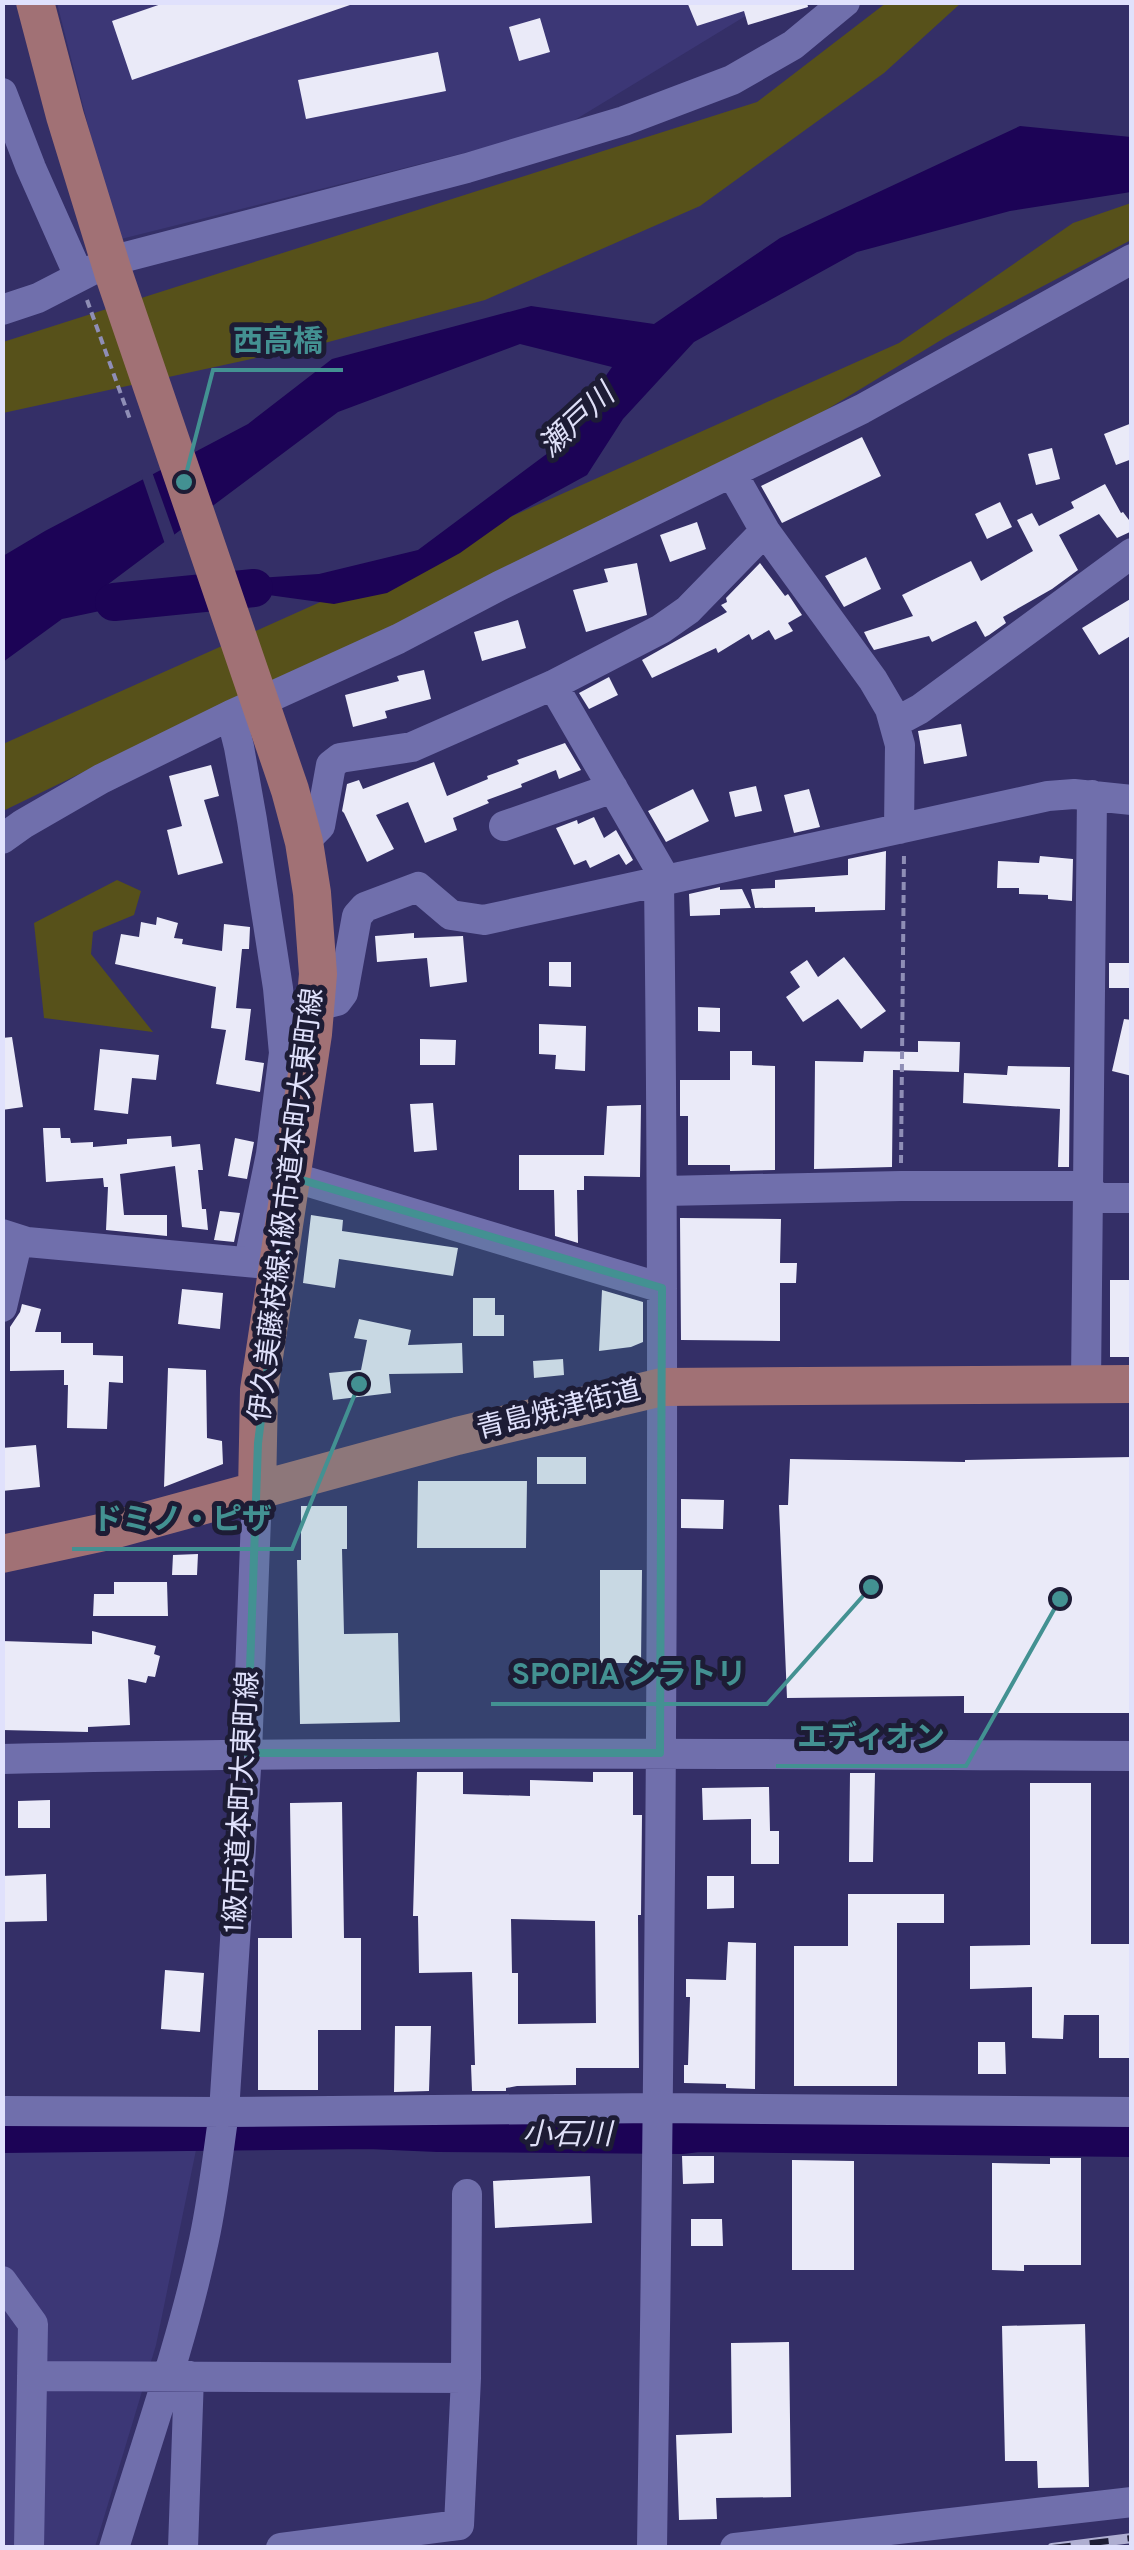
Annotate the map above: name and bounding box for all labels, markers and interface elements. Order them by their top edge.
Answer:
callout: 西高橋 [213,310,343,370]
text: 西高橋 [233,325,323,362]
water label: 瀬戸川 [532,376,626,466]
street label: 伊久美藤枝線;1級市道本町大東町線 [244,986,332,1424]
street label: 青島焼津街道 [473,1373,645,1449]
callout: ドミノ・ピザ [72,1489,292,1549]
text: ドミノ・ピザ [92,1503,272,1540]
callout: SPOPIA シラトリ [491,1644,767,1704]
text: SPOPIA シラトリ [512,1658,746,1695]
street label: 1級市道本町大東町線 [218,1670,268,1934]
callout: エディオン [776,1706,966,1766]
text: エディオン [797,1720,945,1758]
water label: 小石川 [522,2118,615,2155]

